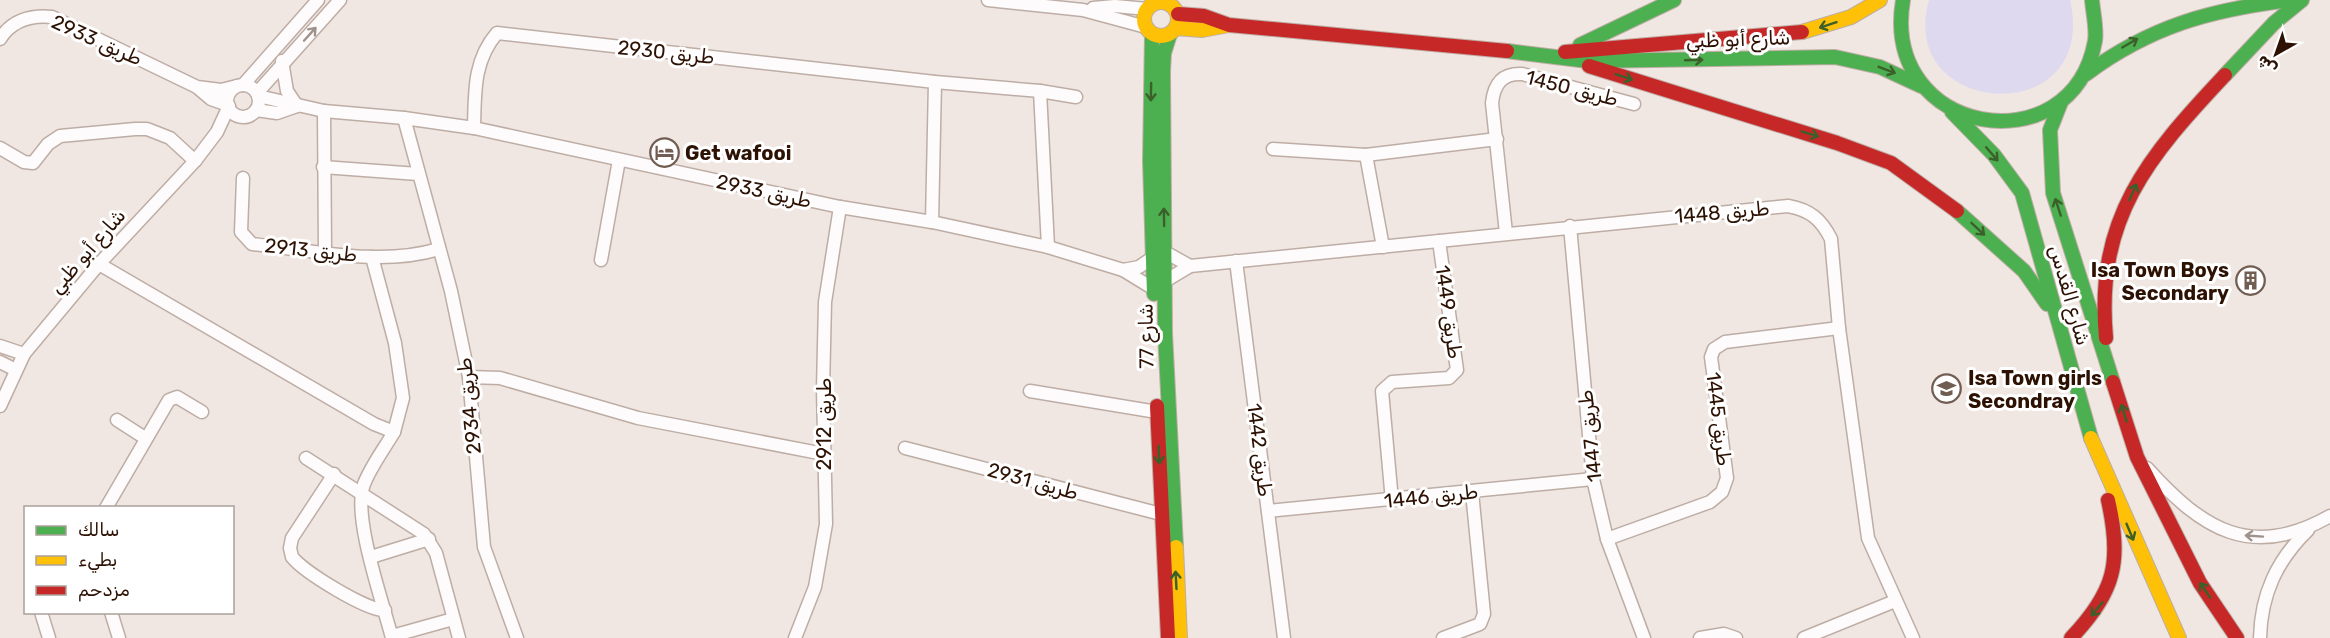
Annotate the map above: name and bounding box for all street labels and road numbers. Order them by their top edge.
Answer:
street label: طريق 2933 [48,9,146,71]
street label: شارع أبو ظبي [1685,25,1791,56]
street label: طريق 2930 [616,35,716,69]
street label: طريق 1450 [1523,65,1621,111]
street label: طريق 2933 [714,169,814,213]
street label: طريق 1448 [1674,196,1770,228]
street label: شارع أبو ظبي [44,204,133,300]
street label: طريق 2913 [263,233,359,267]
street label: شارع القدس [2042,242,2096,349]
street label: طريق 1449 [1431,264,1467,360]
street label: شارع 77 [1133,303,1161,369]
street label: طريق 2934 [452,357,486,455]
street label: طريق 1445 [1701,371,1737,467]
street label: طريق 2912 [812,378,836,470]
street label: طريق 1447 [1573,389,1607,483]
street label: طريق 1442 [1242,402,1278,498]
street label: طريق 2931 [985,457,1081,505]
street label: طريق 1446 [1383,479,1479,513]

